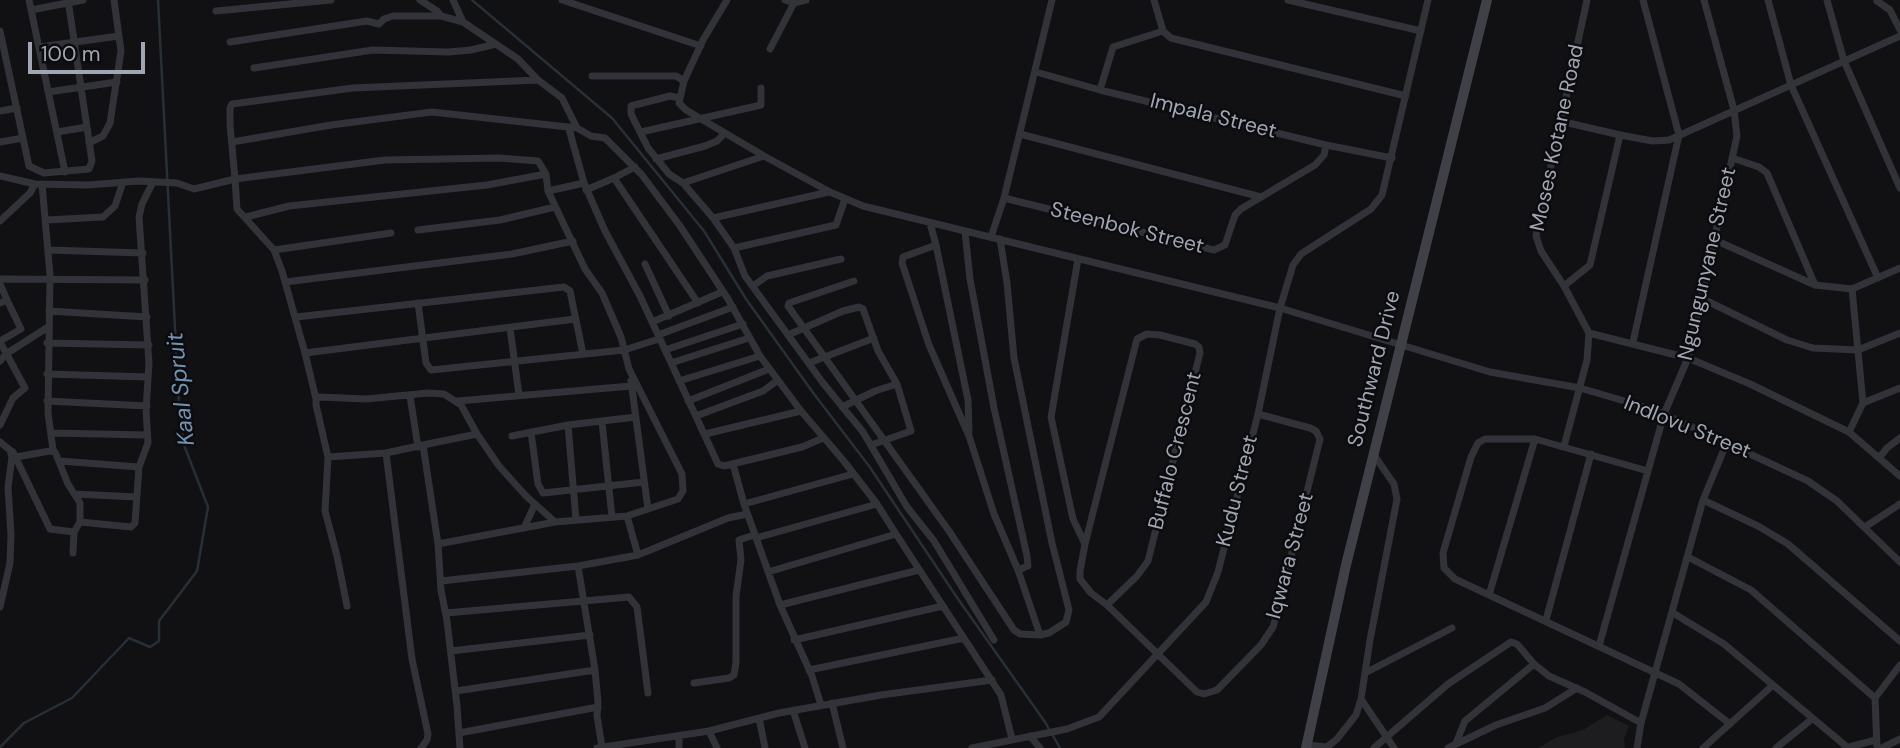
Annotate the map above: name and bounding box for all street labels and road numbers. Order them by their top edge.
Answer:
street label: Moses Kotane Road [1526,42,1590,234]
street label: Impala Street [1147,89,1279,145]
street label: Ngungunyane Street [1674,165,1742,363]
street label: Steenbok Street [1048,198,1206,260]
street label: Southward Drive [1343,288,1407,450]
street label: Buffalo Crescent [1144,369,1208,533]
street label: Indlovu Street [1620,391,1754,465]
street label: Kudu Street [1212,433,1264,549]
street label: Iqwara Street [1262,490,1320,622]

